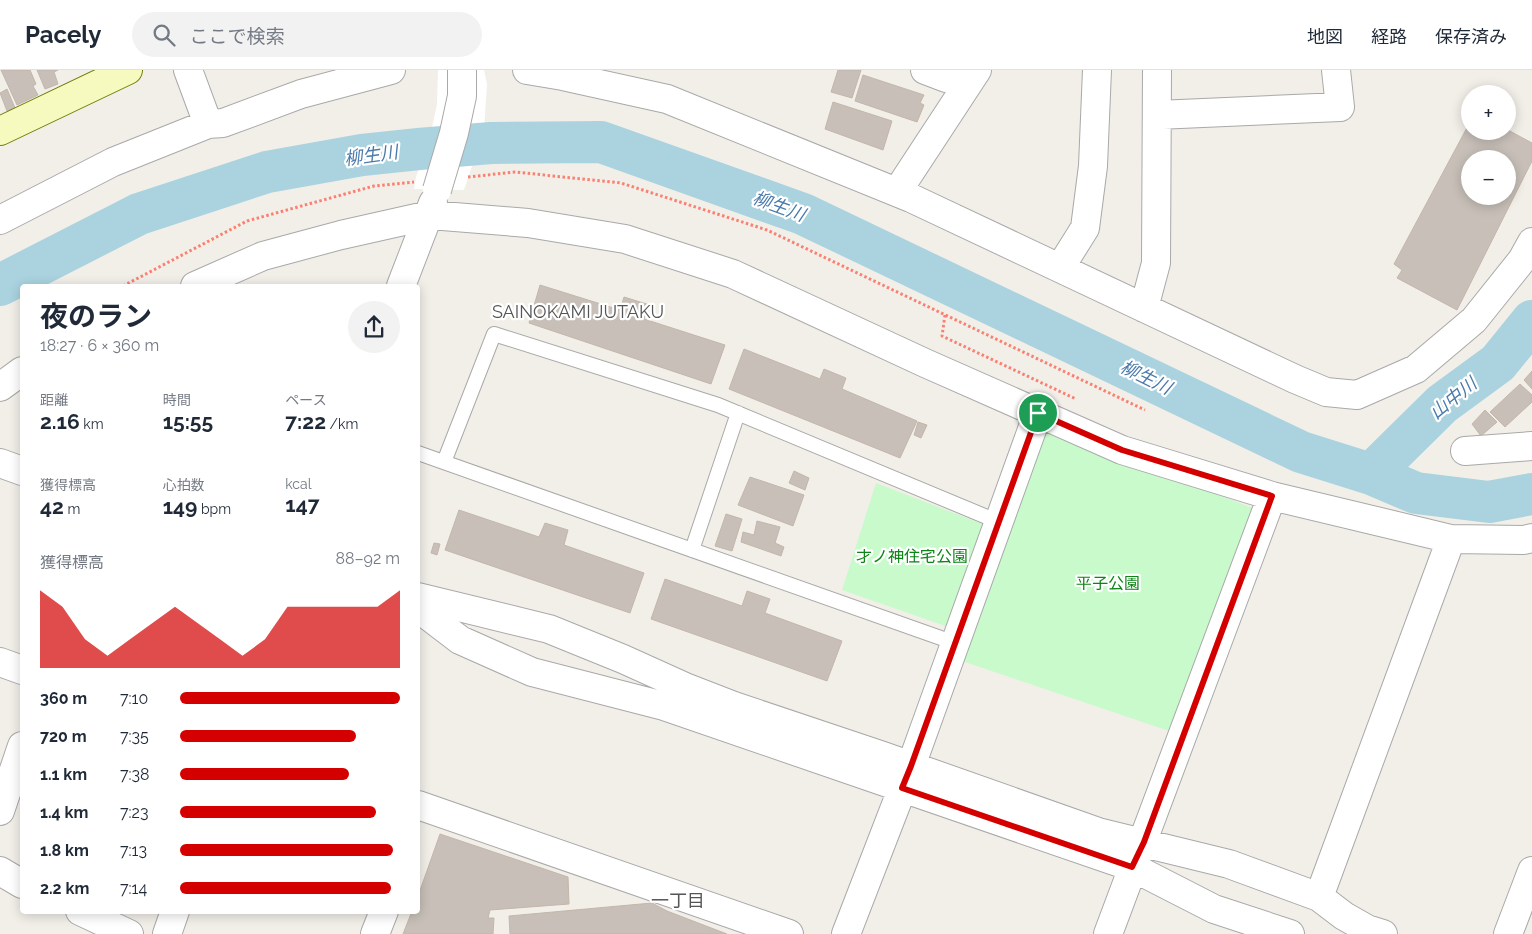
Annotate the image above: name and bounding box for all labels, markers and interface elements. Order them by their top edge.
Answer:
search box [132,12,482,57]
text: Pacely [25,20,102,49]
icon: search [150,21,178,49]
text: ここで検索 [190,25,285,47]
text: 地図 [1307,26,1343,47]
text: 経路 [1371,26,1407,47]
text: 保存済み [1435,26,1507,47]
map controls [1461,85,1516,205]
button: + [1461,85,1516,140]
water label: 柳生川 [343,141,401,169]
button: − [1461,150,1516,205]
water label: 柳生川 [750,187,810,226]
text: 夜のラン [40,300,152,333]
button: share [348,301,400,353]
district label: SAINOKAMI JUTAKU [492,301,664,322]
text: 18:27 · 6 × 360 m [40,336,159,355]
water label: 柳生川 [1117,356,1177,399]
water label: 山中川 [1425,372,1482,423]
text: 距離 [40,392,68,408]
text: 時間 [163,392,191,408]
text: ペース [285,392,327,408]
pin [1017,392,1059,434]
icon: arrive [1024,399,1052,427]
text: 2.16 [40,409,80,434]
text: 15:55 [163,409,213,434]
text: 7:22 [285,409,326,434]
text: km [80,416,104,432]
text: /km [326,416,358,432]
text: kcal [285,476,312,492]
text: 獲得標高 [40,477,96,493]
text: 心拍数 [163,477,205,493]
text: 147 [285,492,319,517]
text: 42 [40,494,64,519]
text: 149 [163,494,197,519]
text: m [64,501,80,517]
text: bpm [197,501,231,517]
park label: 才ノ神住宅公園 [856,547,968,566]
text: 88–92 m [335,549,400,568]
text: 獲得標高 [40,553,104,572]
park label: 平子公園 [1076,574,1140,593]
text: 360 m [40,689,87,708]
text: 7:10 [120,689,148,708]
text: 720 m [40,727,87,746]
text: 7:35 [120,727,149,746]
text: 1.1 km [40,765,87,784]
text: 7:38 [120,765,150,784]
text: 1.4 km [40,803,88,822]
text: 7:23 [120,803,148,822]
text: 1.8 km [40,841,89,860]
text: 7:13 [120,841,147,860]
text: 2.2 km [40,879,89,898]
text: 7:14 [120,879,147,898]
district label: 一丁目 [651,890,705,911]

